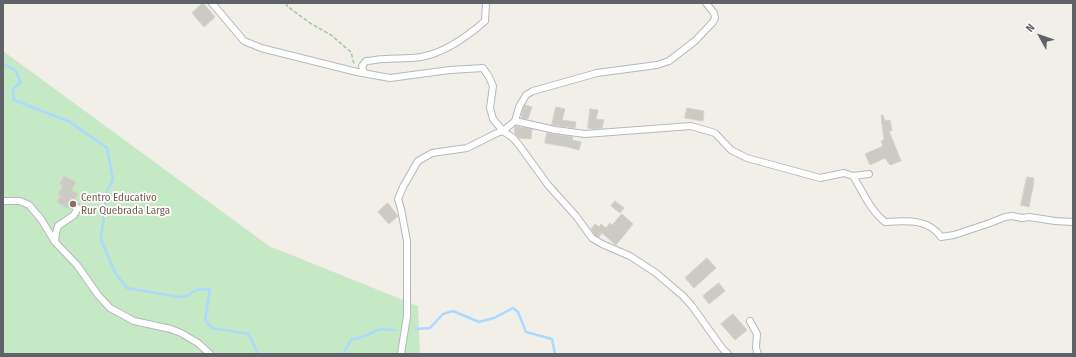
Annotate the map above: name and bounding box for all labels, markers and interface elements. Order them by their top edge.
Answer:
north arrow [1020,16,1060,56]
text: N [1023,21,1038,35]
place label: Centro Educativo Rur Quebrada Larga [81,191,170,217]
marker: Centro Educativo Rur Quebrada Larga [68,199,78,209]

